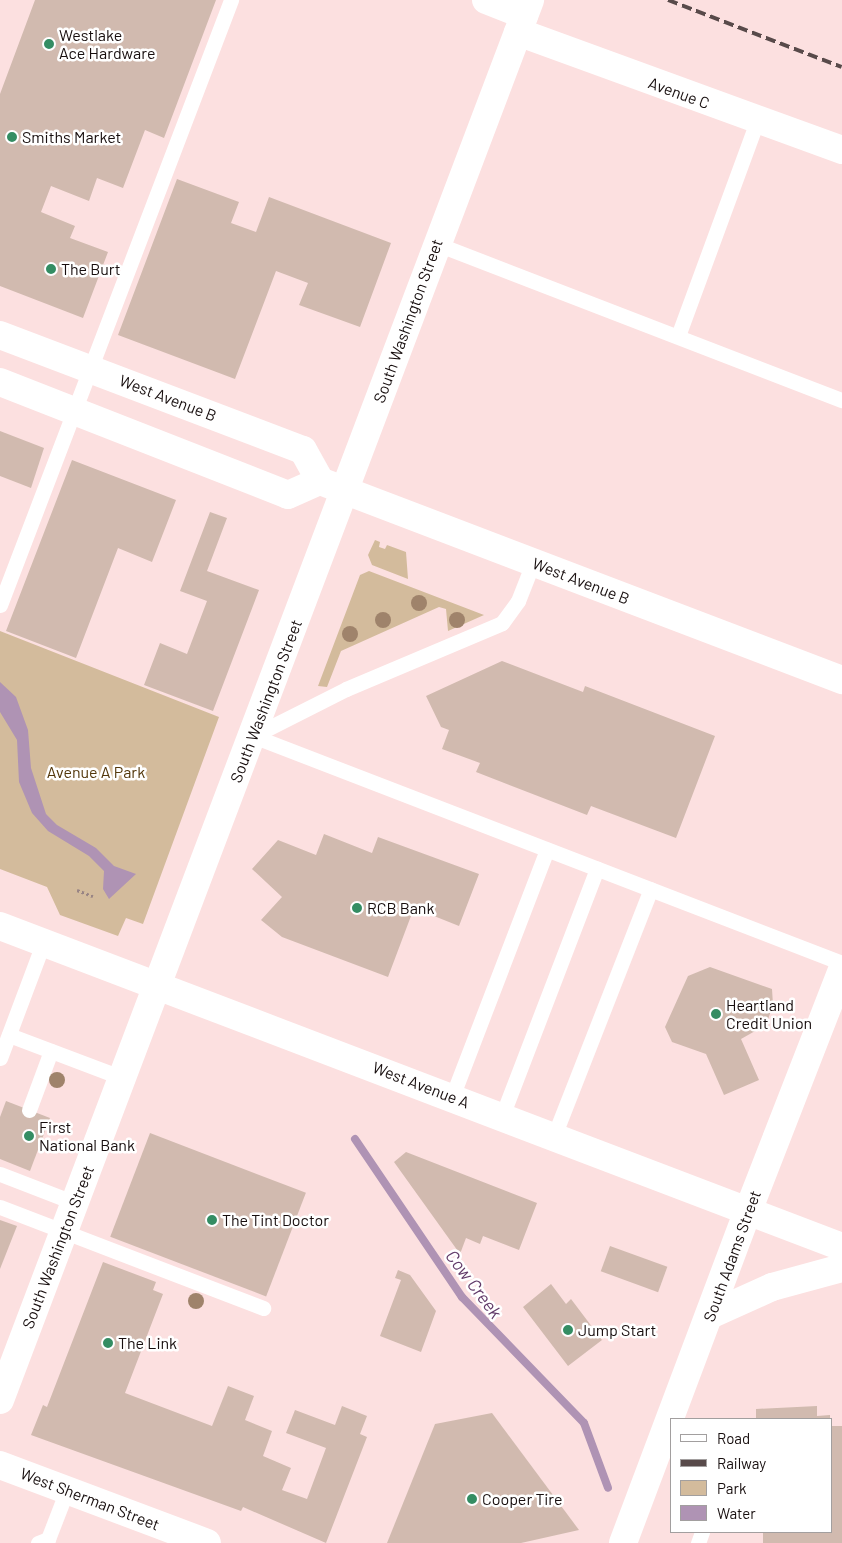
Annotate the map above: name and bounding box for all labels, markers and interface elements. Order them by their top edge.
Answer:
place label: Westlake Ace Hardware [59,25,155,63]
marker: Westlake Ace Hardware [43,38,55,50]
street label: Avenue C [646,73,712,113]
place label: Smiths Market [22,127,121,147]
marker: Smiths Market [6,131,18,143]
street label: South Washington Street [369,236,447,406]
place label: The Burt [61,259,121,279]
marker: The Burt [45,263,57,275]
street label: West Avenue B [117,371,219,425]
street label: West Avenue B [530,554,632,608]
street label: South Washington Street [226,617,306,785]
park label: Avenue A Park [47,762,145,782]
place label: RCB Bank [367,898,434,918]
marker: RCB Bank [351,902,363,914]
place label: Heartland Credit Union [726,995,812,1033]
marker: Heartland Credit Union [710,1008,722,1020]
street label: West Avenue A [370,1058,472,1112]
place label: First National Bank [39,1117,135,1155]
marker: First National Bank [23,1130,35,1142]
street label: South Washington Street [18,1163,98,1331]
street label: South Adams Street [699,1188,765,1324]
place label: The Tint Doctor [222,1210,329,1230]
marker: The Tint Doctor [206,1214,218,1226]
water label: Cow Creek [441,1246,507,1322]
place label: Jump Start [578,1320,656,1340]
marker: Jump Start [562,1324,574,1336]
place label: The Link [118,1333,177,1353]
marker: The Link [102,1337,114,1349]
legend [670,1418,832,1533]
text: Road [717,1429,750,1447]
text: Railway [717,1454,766,1472]
street label: West Sherman Street [18,1464,162,1534]
text: Park [717,1479,746,1497]
place label: Cooper Tire [482,1489,563,1509]
marker: Cooper Tire [466,1493,478,1505]
text: Water [717,1504,756,1522]

